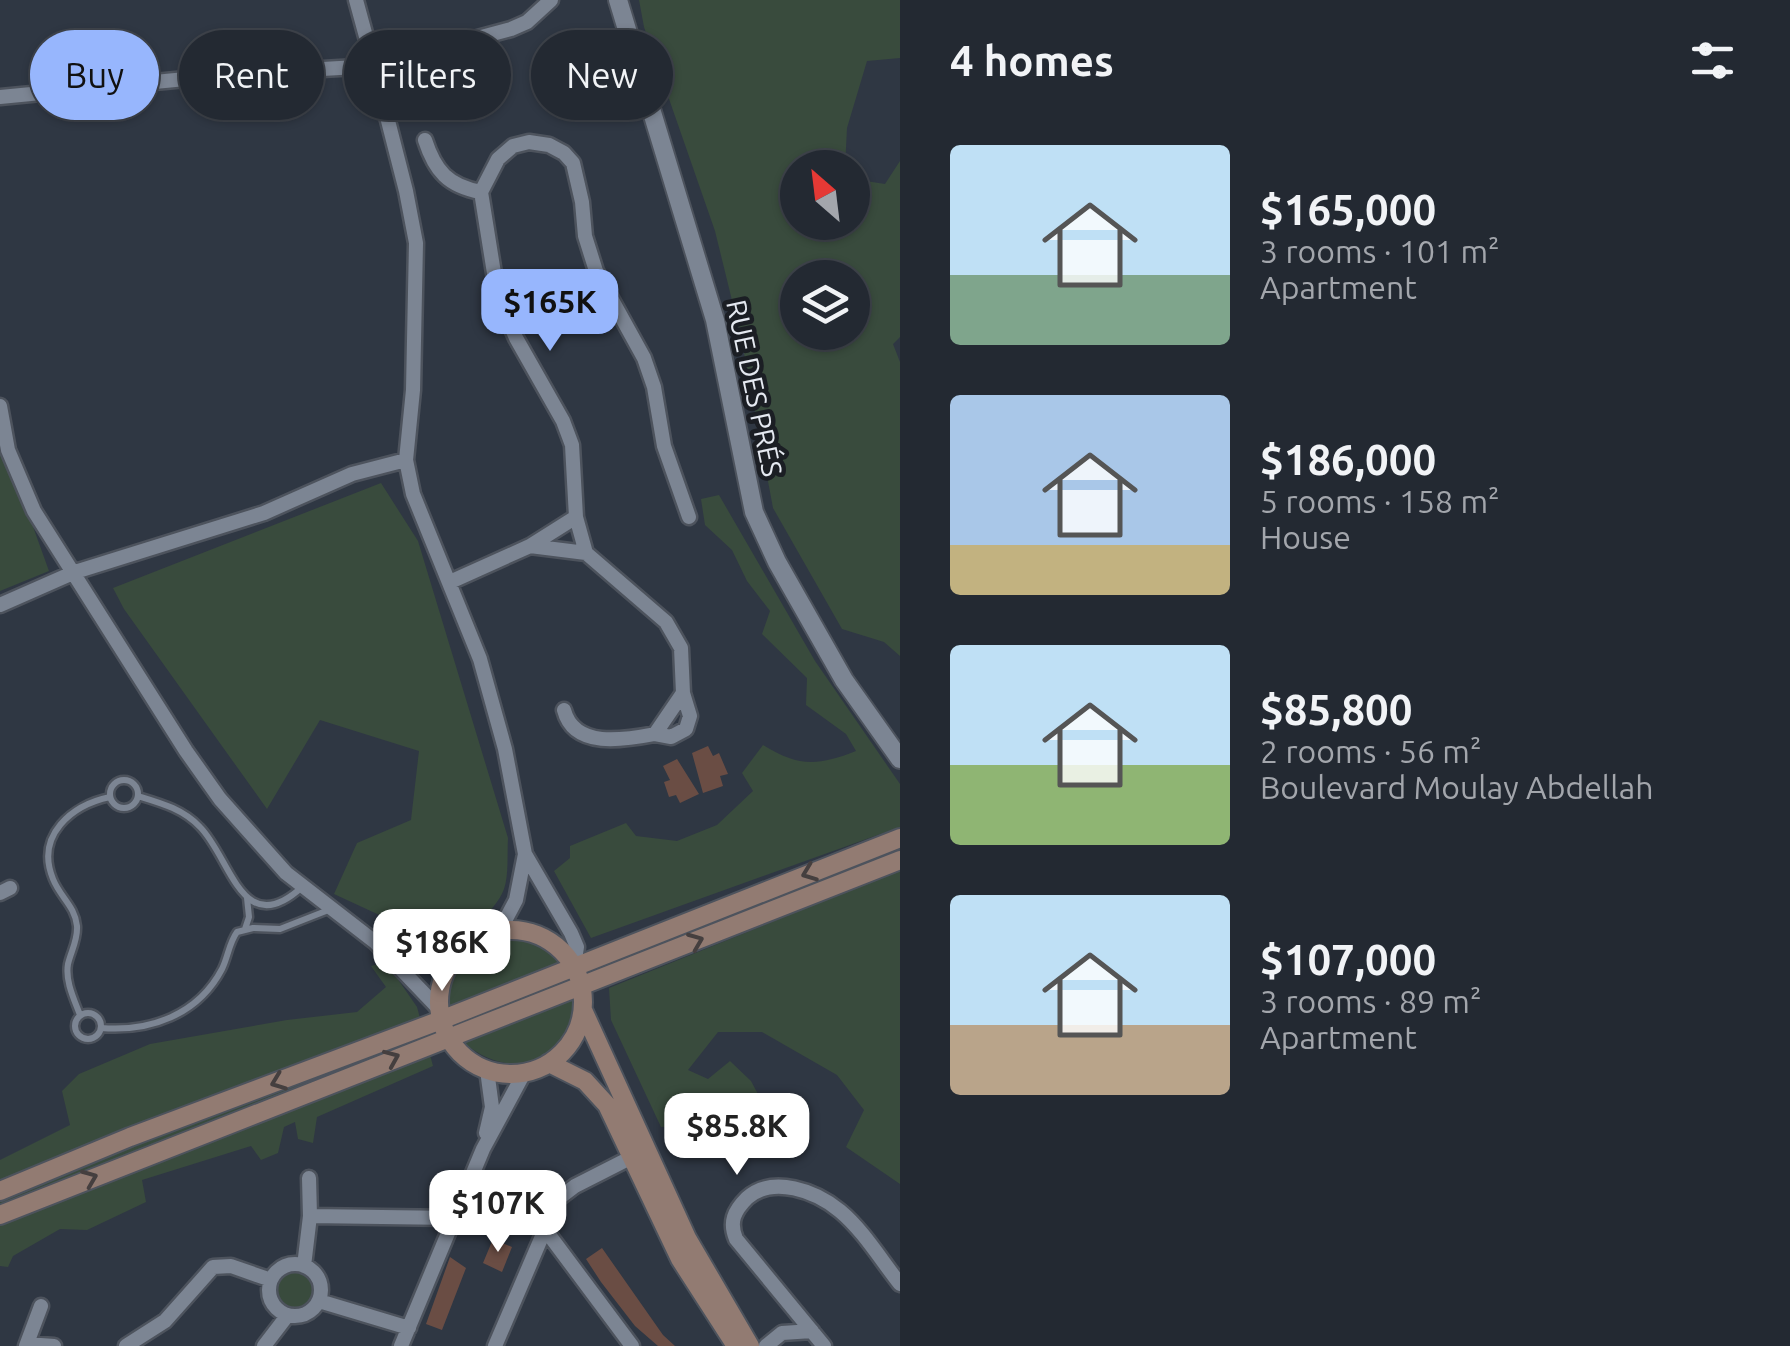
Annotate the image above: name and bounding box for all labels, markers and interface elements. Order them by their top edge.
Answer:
chip: Buy [30,30,159,120]
chip: Rent [179,30,324,120]
chip: Filters [344,30,511,120]
chip: New [531,30,673,120]
icon: filters [1685,33,1740,88]
text: 4 homes [950,37,1114,84]
north arrow [780,150,870,240]
map controls [780,150,870,350]
icon: home [1030,185,1150,305]
text: $165,000 [1260,186,1436,233]
text: 3 rooms · 101 m² [1260,233,1500,269]
button: layers [780,260,870,350]
pin: $165K [480,269,620,354]
text: Apartment [1260,269,1417,305]
text: $165K [503,283,597,319]
street label: RUE DES PRÉS [721,297,790,479]
icon: home [1030,435,1150,555]
text: $186,000 [1260,436,1436,483]
text: 5 rooms · 158 m² [1260,483,1500,519]
text: House [1260,519,1351,555]
icon: home [1030,685,1150,805]
text: $85,800 [1260,686,1412,733]
text: 2 rooms · 56 m² [1260,733,1481,769]
text: Boulevard Moulay Abdellah [1260,769,1653,805]
one-way arrow [801,862,819,882]
pin: $186K [372,909,512,994]
text: $186K [395,923,489,959]
one-way arrow [686,933,703,953]
icon: home [1030,935,1150,1055]
text: $107,000 [1260,936,1436,983]
text: 3 rooms · 89 m² [1260,983,1481,1019]
text: Apartment [1260,1019,1417,1055]
one-way arrow [382,1050,400,1070]
one-way arrow [271,1070,288,1090]
pin: $85.8K [656,1093,818,1178]
text: $85.8K [686,1107,788,1143]
one-way arrow [81,1170,98,1190]
pin: $107K [428,1170,568,1255]
text: $107K [451,1184,545,1220]

